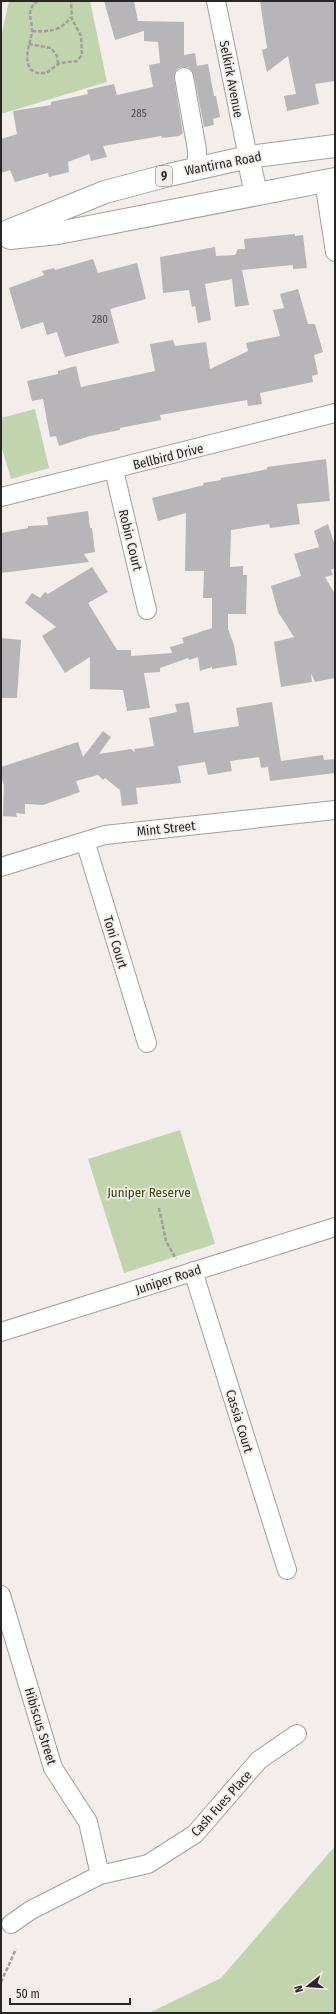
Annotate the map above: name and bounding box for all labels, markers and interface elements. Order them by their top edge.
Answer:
street label: Selkirk Avenue [217,39,246,119]
house number: 285 [131,107,147,120]
street label: Wantirna Road [183,149,263,178]
road number: 9 [156,166,172,186]
house number: 280 [92,313,108,326]
street label: Bellbird Drive [131,440,205,473]
street label: Robin Court [116,508,146,573]
street label: Mint Street [136,818,197,839]
street label: Toni Court [100,914,131,971]
park label: Juniper Reserve [107,1185,191,1200]
street label: Juniper Road [133,1262,203,1297]
street label: Cassia Court [223,1388,256,1455]
street label: Hibiscus Street [22,1686,60,1767]
street label: Cash Fues Place [188,1767,255,1839]
north arrow [288,1966,328,2006]
scale bar [10,1980,130,2006]
text: N [292,1984,306,1994]
text: 50 m [16,1987,40,2001]

